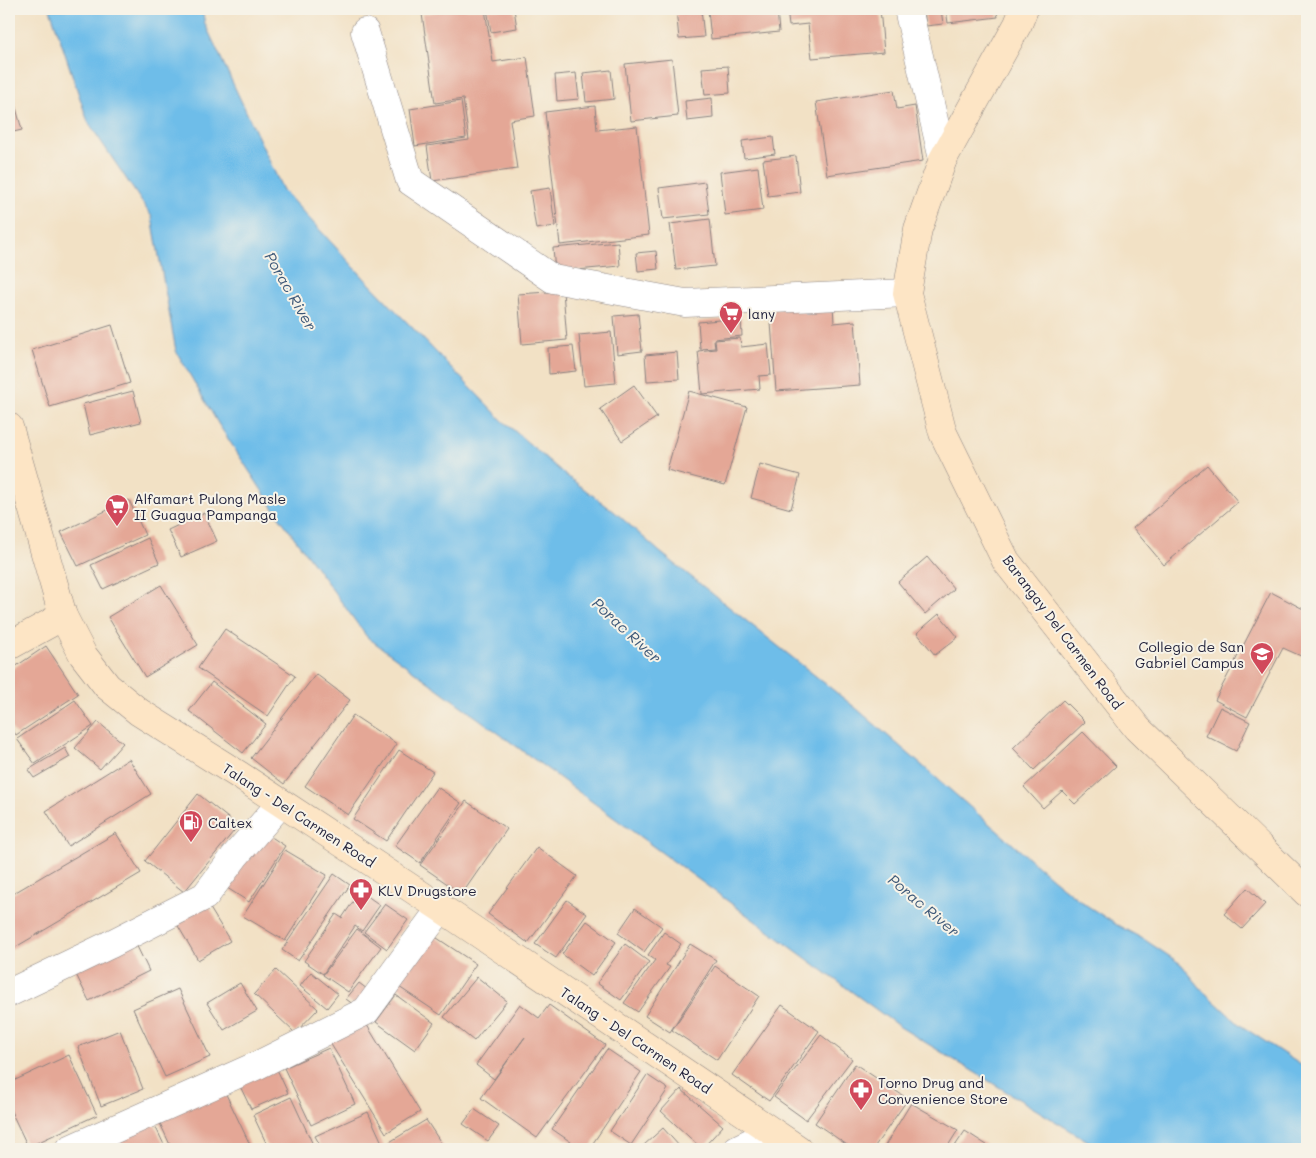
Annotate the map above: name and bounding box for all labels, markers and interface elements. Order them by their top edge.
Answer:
water label: Porac River [260,248,322,334]
supermarket icon: lany [718,300,744,334]
place label: lany [748,304,775,323]
place label: Alfamart Pulong Masle II Guagua Pampanga [134,489,286,524]
supermarket icon: Alfamart Pulong Masle II Guagua Pampanga [104,493,130,527]
street label: Barangay Del Carmen Road [999,551,1127,713]
water label: Porac River [588,593,666,667]
place label: Collegio de San Gabriel Campus [1135,637,1244,672]
school or university icon: Collegio de San Gabriel Campus [1249,641,1275,675]
street label: Talang - Del Carmen Road [219,758,379,872]
fuel station icon: Caltex [178,809,204,843]
place label: Caltex [208,813,252,832]
water label: Porac River [884,869,964,941]
pharmacy icon: KLV Drugstore [348,877,374,911]
place label: KLV Drugstore [378,881,477,900]
street label: Talang - Del Carmen Road [557,982,715,1098]
place label: Torno Drug and Convenience Store [878,1073,1008,1108]
pharmacy icon: Torno Drug and Convenience Store [848,1077,874,1111]

